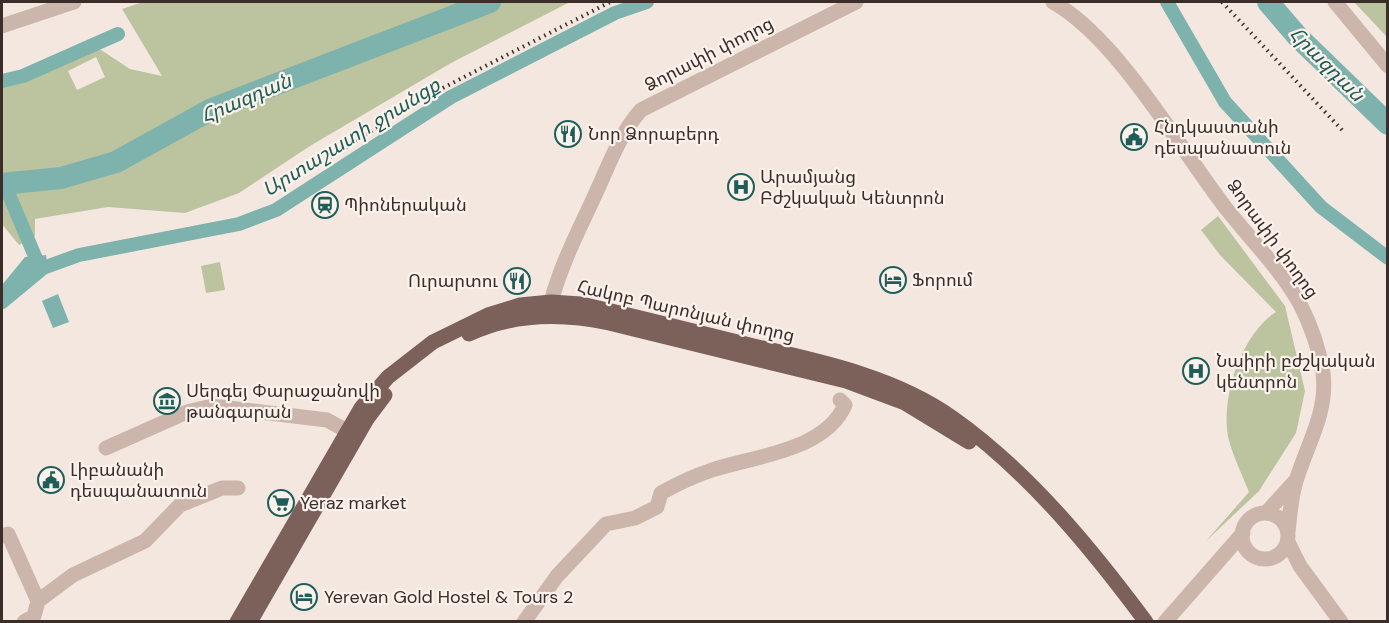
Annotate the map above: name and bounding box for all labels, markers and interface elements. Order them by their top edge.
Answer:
street label: Ձորափի փողոց [641,11,777,97]
water label: Հրազդան [1284,21,1371,108]
water label: Հրազդան [197,67,296,129]
water label: Արտաշատի ջրանցք [257,71,446,202]
place label: Հնդկաստանի դեսպանատուն [1154,115,1291,160]
restaurant icon: Նոր Ձորաբերդ [553,119,583,149]
place label: Նոր Ձորաբերդ [588,122,720,146]
public building icon: Հնդկաստանի դեսպանատուն [1119,122,1149,152]
place label: Արամյանց Բժշկական Կենտրոն [760,165,944,210]
hospital icon: Արամյանց Բժշկական Կենտրոն [726,172,756,202]
street label: Ձորափի փողոց [1222,175,1324,303]
station icon: Պիոներական [310,190,340,220]
place label: Պիոներական [344,193,467,217]
hotel icon: Ֆորում [878,265,908,295]
restaurant icon: Ուրարտու [502,266,532,296]
place label: Ֆորում [912,268,973,292]
place label: Ուրարտու [408,269,498,293]
street label: Հակոբ Պարոնյան փողոց [575,274,797,348]
place label: Նաիրի բժշկական կենտրոն [1216,349,1375,394]
hospital icon: Նաիրի բժշկական կենտրոն [1181,356,1211,386]
place label: Սերգեյ Փարաջանովի թանգարան [186,379,380,424]
museum icon: Սերգեյ Փարաջանովի թանգարան [152,386,182,416]
place label: Լիբանանի դեսպանատուն [70,458,207,503]
public building icon: Լիբանանի դեսպանատուն [36,465,66,495]
supermarket icon: Yeraz market [266,488,296,518]
place label: Yeraz market [300,491,406,515]
hotel icon: Yerevan Gold Hostel & Tours 2 [289,582,319,612]
place label: Yerevan Gold Hostel & Tours 2 [324,585,573,609]

